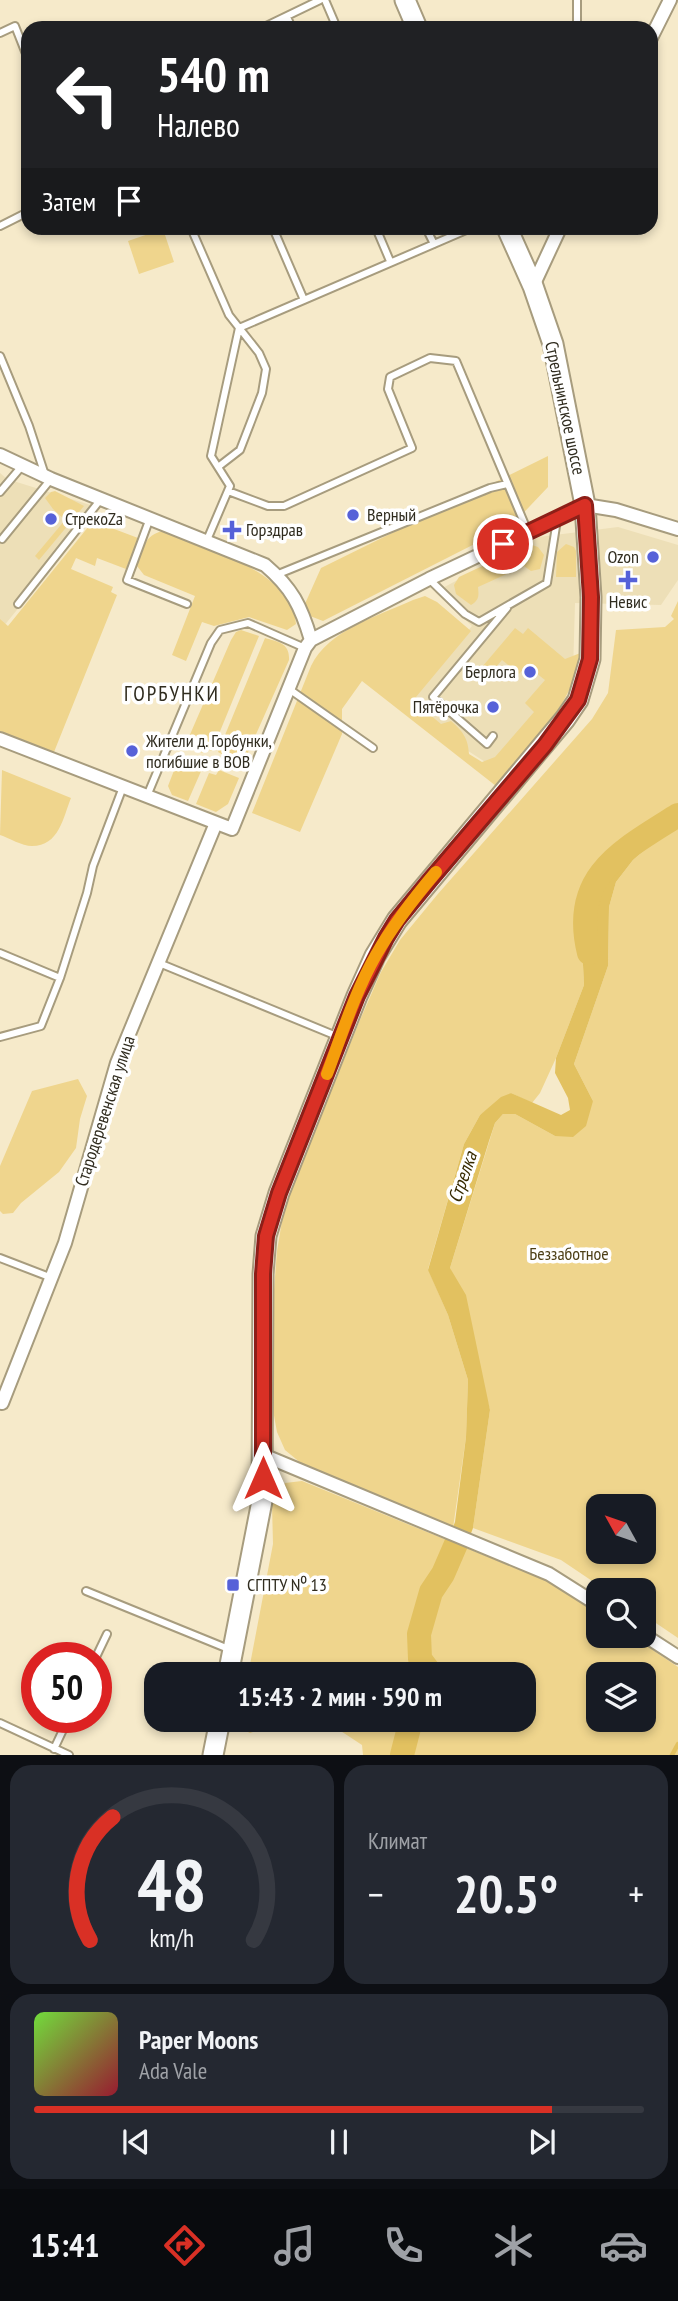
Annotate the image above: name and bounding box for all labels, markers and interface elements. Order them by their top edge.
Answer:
text: 540 m [157,42,270,106]
icon: left [42,49,133,140]
text: Налево [157,104,240,146]
icon: arrive [110,182,148,220]
text: Затем [42,185,96,218]
street label: Стрельнинское шоссе [540,339,591,477]
place label: Верный [367,503,416,526]
place label: СтрекоZа [65,507,123,530]
marker: Верный [345,507,361,523]
marker: СтрекоZа [43,511,59,527]
pin [473,514,533,574]
place label: Горздрав [246,518,303,541]
marker: Горздрав [224,522,240,538]
icon: arrive [484,525,522,563]
place label: Ozon [607,545,639,568]
marker: Ozon [645,549,661,565]
marker: Невис [620,572,636,588]
place label: Невис [609,590,648,613]
place label: Берлога [465,660,516,683]
marker: Берлога [522,664,538,680]
district label: ГОРБУНКИ [124,680,220,707]
place label: Пятёрочка [413,695,479,718]
marker: Пятёрочка [485,699,501,715]
place label: Жители д. Горбунки, погибшие в ВОВ [145,729,272,773]
marker: Жители д. Горбунки, погибшие в ВОВ [124,743,140,759]
street label: Стародеревенская улица [69,1033,140,1189]
water label: Стрелка [442,1147,482,1206]
park label: Беззаботное [529,1242,609,1265]
position arrow [226,1441,300,1515]
north arrow [586,1494,656,1564]
map controls [586,1494,656,1732]
place label: СГПТУ N⁰ 13 [247,1573,327,1596]
marker: СГПТУ N⁰ 13 [225,1577,241,1593]
button: search [586,1578,656,1648]
speed limit sign: 50 [21,1642,112,1733]
button: layers [586,1662,656,1732]
text: 15:43 · 2 мин · 590 m [238,1680,442,1713]
text: Климат [368,1826,427,1855]
text: 48 [137,1837,207,1931]
text: 20.5° [454,1860,558,1927]
text: − [368,1869,384,1918]
text: + [628,1869,644,1918]
text: km/h [150,1922,194,1954]
text: Paper Moons [139,2023,258,2056]
text: Ada Vale [139,2056,207,2085]
icon: previous [117,2123,155,2161]
icon: pause [320,2123,358,2161]
icon: next [523,2123,561,2161]
icon: directions [160,2221,209,2270]
icon: music [270,2221,319,2270]
icon: phone [379,2221,428,2270]
icon: climate [489,2221,538,2270]
icon: car [599,2221,648,2270]
text: 15:41 [30,2224,100,2266]

